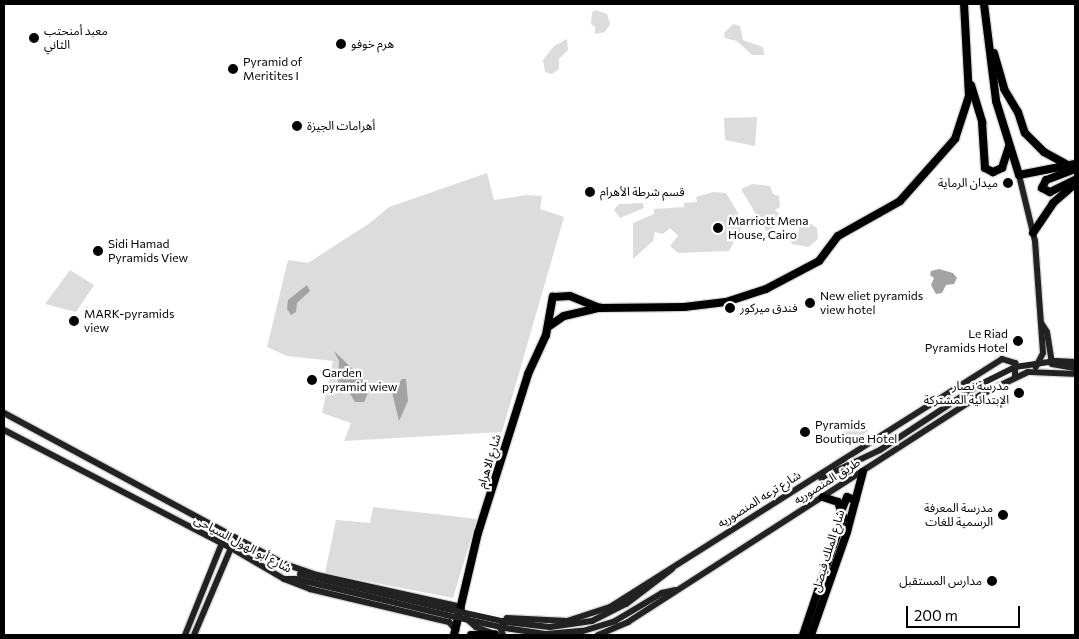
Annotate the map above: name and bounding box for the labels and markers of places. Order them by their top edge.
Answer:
place label: معبد أمنحتب الثاني [44,24,108,52]
marker: معبد أمنحتب الثاني [28,32,40,44]
place label: هرم خوفو [351,37,394,51]
marker: هرم خوفو [335,38,347,50]
place label: Pyramid of Meritites I [243,55,302,83]
marker: Pyramid of Meritites I [227,63,239,75]
place label: أهرامات الجيزة [307,119,375,133]
marker: أهرامات الجيزة [291,120,303,132]
place label: ميدان الرماية [938,176,998,190]
marker: ميدان الرماية [1002,177,1014,189]
place label: قسم شرطة الأهرام [600,185,685,199]
marker: قسم شرطة الأهرام [584,186,596,198]
place label: Marriott Mena House, Cairo [728,214,808,242]
marker: Marriott Mena House, Cairo [712,222,724,234]
place label: Sidi Hamad Pyramids View [108,237,188,265]
marker: Sidi Hamad Pyramids View [92,245,104,257]
place label: New eliet pyramids view hotel [820,289,923,317]
marker: New eliet pyramids view hotel [804,297,816,309]
place label: فندق ميركور [740,301,798,315]
marker: فندق ميركور [724,302,736,314]
place label: MARK-pyramids view [84,307,174,335]
marker: MARK-pyramids view [68,315,80,327]
place label: Le Riad Pyramids Hotel [925,327,1008,355]
marker: Le Riad Pyramids Hotel [1012,335,1024,347]
place label: Garden pyramid wiew [322,366,397,394]
marker: Garden pyramid wiew [306,374,318,386]
place label: مدرسة نصار الإبتدائية المشتركة [924,379,1009,407]
marker: مدرسة نصار الإبتدائية المشتركة [1013,387,1025,399]
place label: Pyramids Boutique Hotel [815,418,897,446]
marker: Pyramids Boutique Hotel [799,426,811,438]
place label: مدرسة المعرفة الرسمية للغات [924,501,993,529]
marker: مدرسة المعرفة الرسمية للغات [997,509,1009,521]
place label: مدارس المستقبل [899,574,982,588]
marker: مدارس المستقبل [986,575,998,587]

